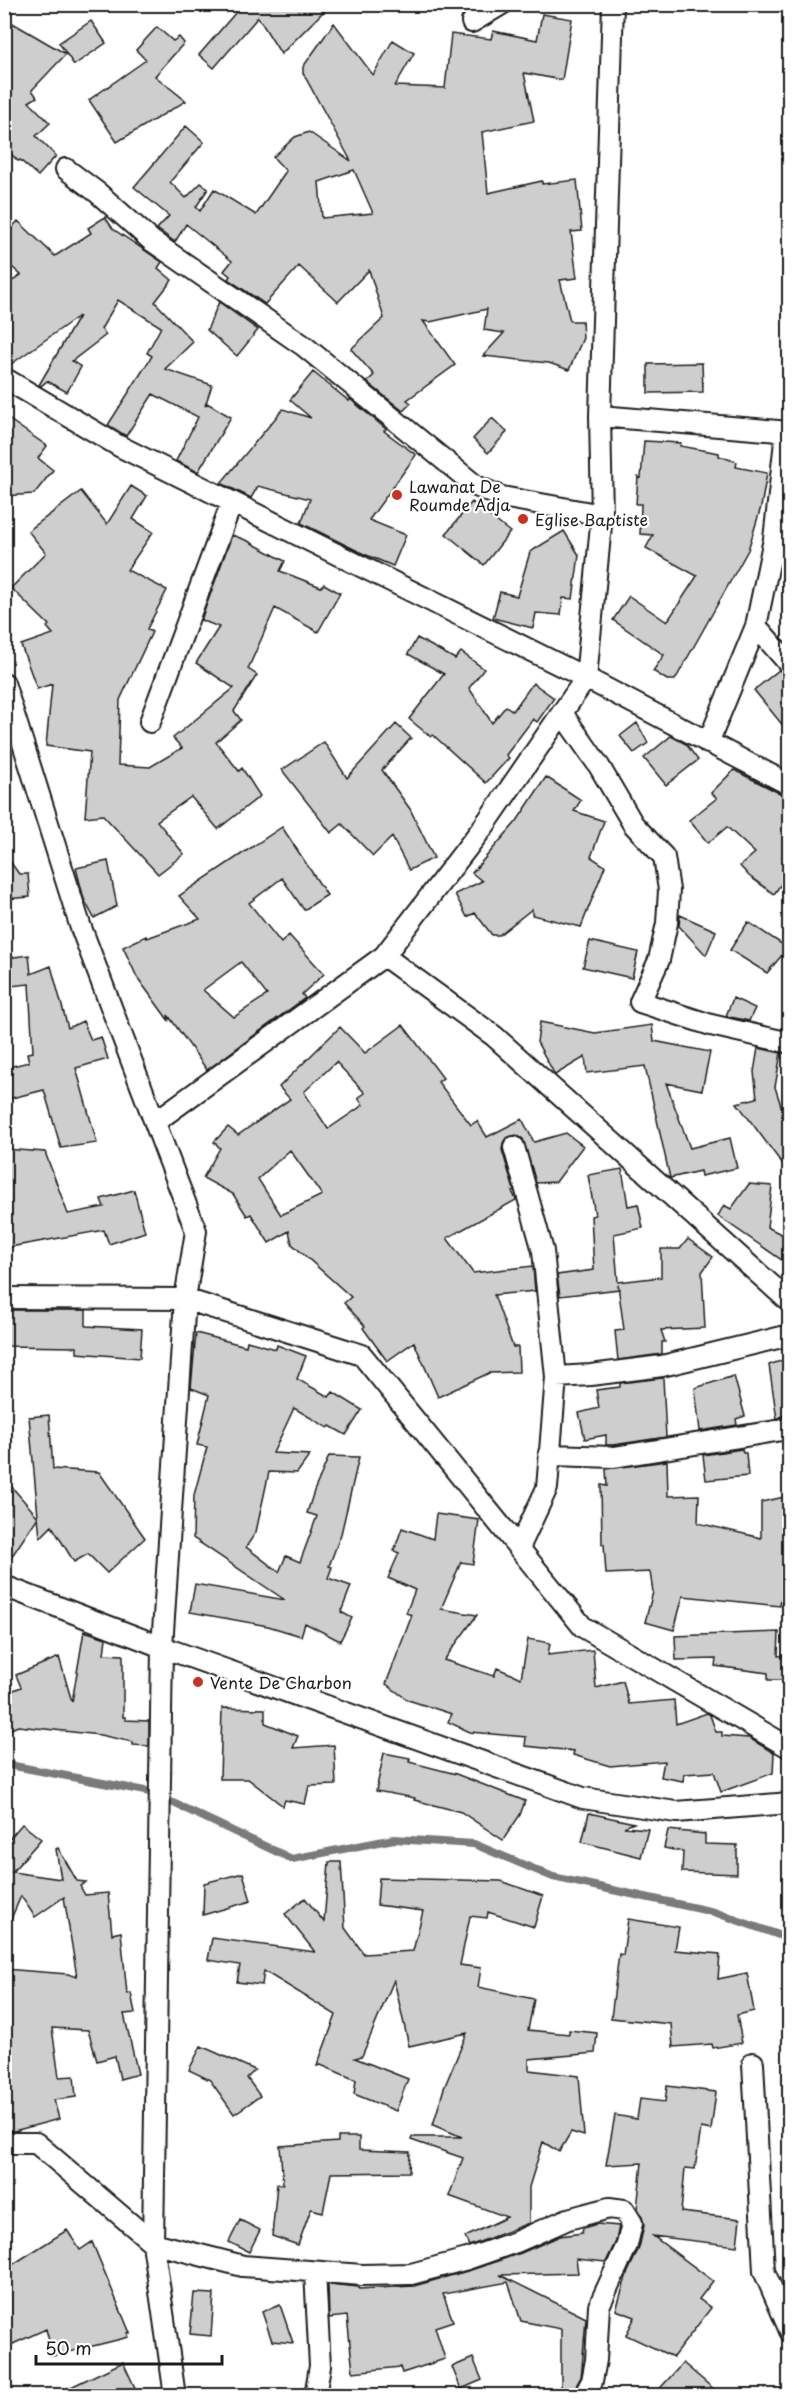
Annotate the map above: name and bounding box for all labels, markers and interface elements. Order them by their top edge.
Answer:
place label: Lawanat De Roumde Adja [409,474,510,516]
marker: Lawanat De Roumde Adja [390,488,404,502]
place label: Eglise Baptiste [535,507,648,531]
marker: Eglise Baptiste [516,512,530,526]
place label: Vente De Charbon [210,1670,352,1694]
marker: Vente De Charbon [191,1675,205,1689]
scale bar [36,2328,222,2366]
text: 50 m [45,2334,92,2361]

